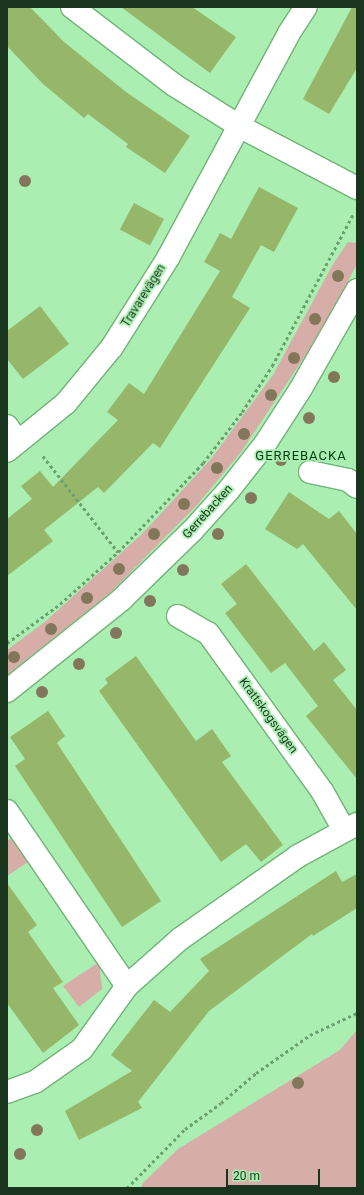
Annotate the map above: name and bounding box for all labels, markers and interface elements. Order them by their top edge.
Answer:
street label: Travarevägen [119,262,169,330]
district label: GERREBACKA [255,448,347,464]
street label: Gerrebacken [180,482,236,542]
street label: Krattskogsvägen [236,675,300,757]
scale bar [228,1161,322,1187]
text: 20 m [233,1169,260,1183]

